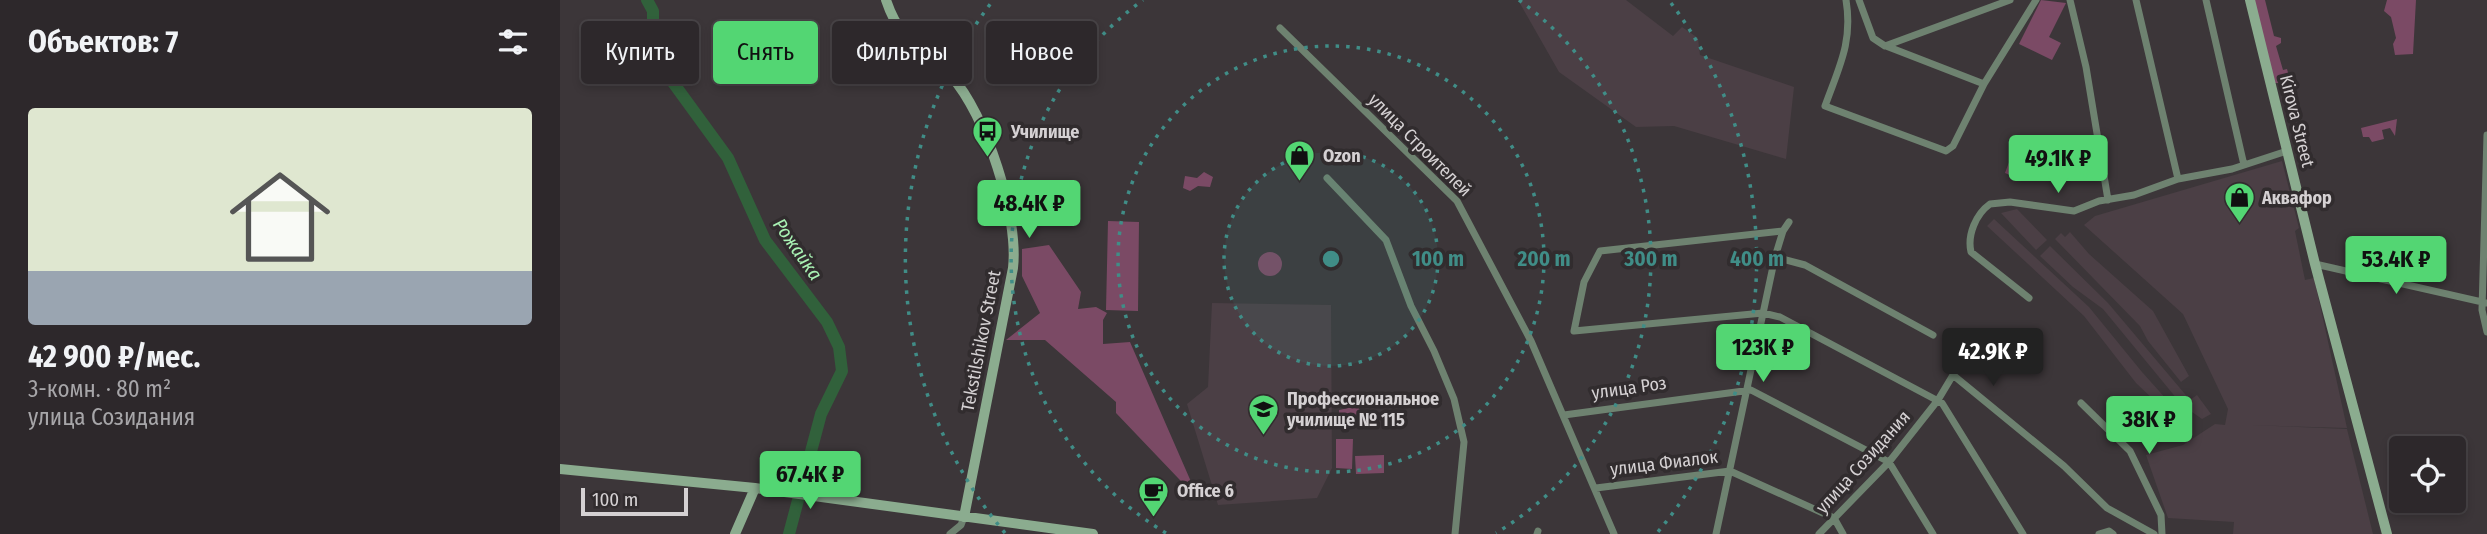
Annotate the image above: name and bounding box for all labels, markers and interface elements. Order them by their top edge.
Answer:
chip: Купить [581,21,699,84]
chip: Снять [713,21,818,84]
chip: Фильтры [832,21,972,84]
chip: Новое [986,21,1097,84]
icon: filters [494,23,532,61]
text: Объектов: 7 [28,24,178,60]
street label: Kirova Street [2275,73,2319,170]
street label: улица Строителей [1364,89,1476,201]
bus stop icon: Училище [971,115,1005,159]
place label: Училище [1010,121,1080,143]
pin: 49.1K ₽ [1993,136,2123,195]
shop icon: Ozon [1283,139,1317,183]
text: 49.1K ₽ [2025,144,2091,172]
place label: Ozon [1323,145,1361,167]
icon: home [217,154,343,280]
pin: 48.4K ₽ [964,180,1094,240]
shop icon: Аквафор [2222,181,2256,225]
place label: Аквафор [2261,187,2332,209]
text: 48.4K ₽ [993,189,1065,217]
water label: Рожайка [768,214,827,285]
pin: 53.4K ₽ [2331,236,2461,296]
text: 53.4K ₽ [2361,245,2431,273]
text: 100 m [1412,246,1464,272]
text: 200 m [1516,246,1571,272]
text: 300 m [1623,246,1678,272]
text: 400 m [1730,246,1784,272]
centre of rings [1319,247,1343,271]
street label: Tekstilshikov Street [957,268,1005,413]
pin: 123K ₽ [1706,324,1820,384]
pin: 42.9K ₽ [1928,328,2058,388]
text: 123K ₽ [1732,333,1794,361]
text: 42.9K ₽ [1958,337,2028,365]
text: 42 900 ₽/мес. [28,339,200,375]
street label: улица Роз [1590,372,1668,404]
text: 3-комн. · 80 m² [28,375,171,403]
place label: Профессиональное училище № 115 [1286,388,1439,431]
school or university icon: Профессиональное училище № 115 [1247,392,1281,436]
pin: 38K ₽ [2100,396,2198,456]
text: улица Созидания [28,403,195,431]
text: 38K ₽ [2122,405,2176,433]
street label: улица Созидания [1811,406,1915,518]
map controls [2389,436,2466,513]
button: locate [2389,436,2466,513]
street label: улица Фиалок [1609,445,1720,481]
pin: 67.4K ₽ [745,452,875,511]
text: 67.4K ₽ [776,460,844,488]
cafe icon: Office 6 [1137,474,1171,518]
place label: Office 6 [1177,480,1234,502]
scale bar [581,485,688,517]
text: 100 m [592,488,638,511]

